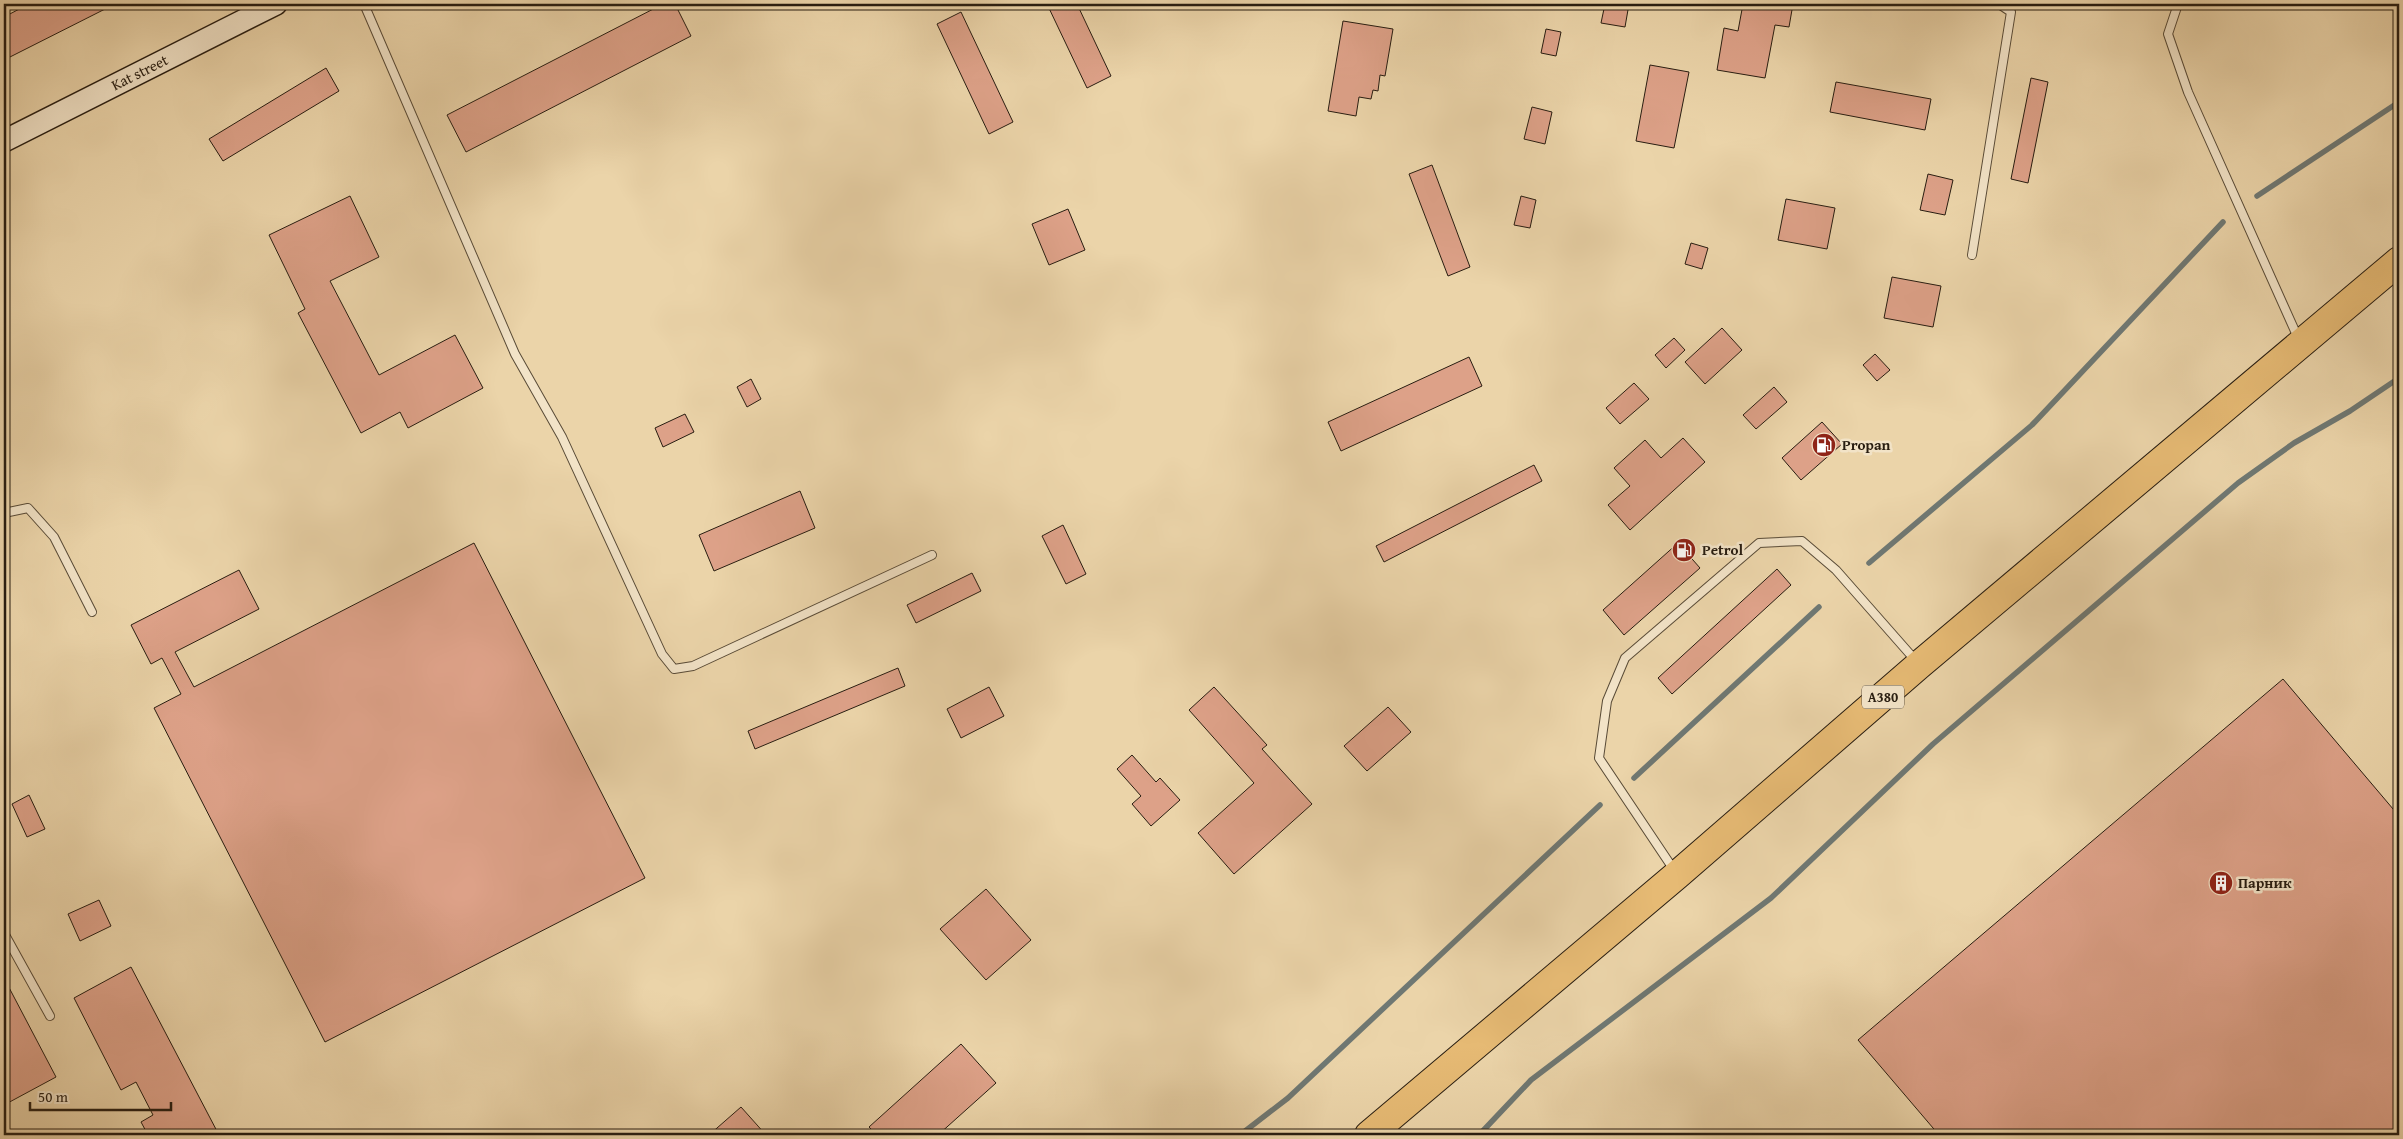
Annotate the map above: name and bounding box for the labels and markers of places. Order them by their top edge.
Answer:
fuel station icon: Propan [1811,432,1837,458]
place label: Propan [1842,434,1891,455]
fuel station icon: Petrol [1671,537,1697,563]
place label: Petrol [1702,539,1743,560]
building icon: Парник [2208,870,2234,896]
place label: Парник [2238,872,2292,893]

